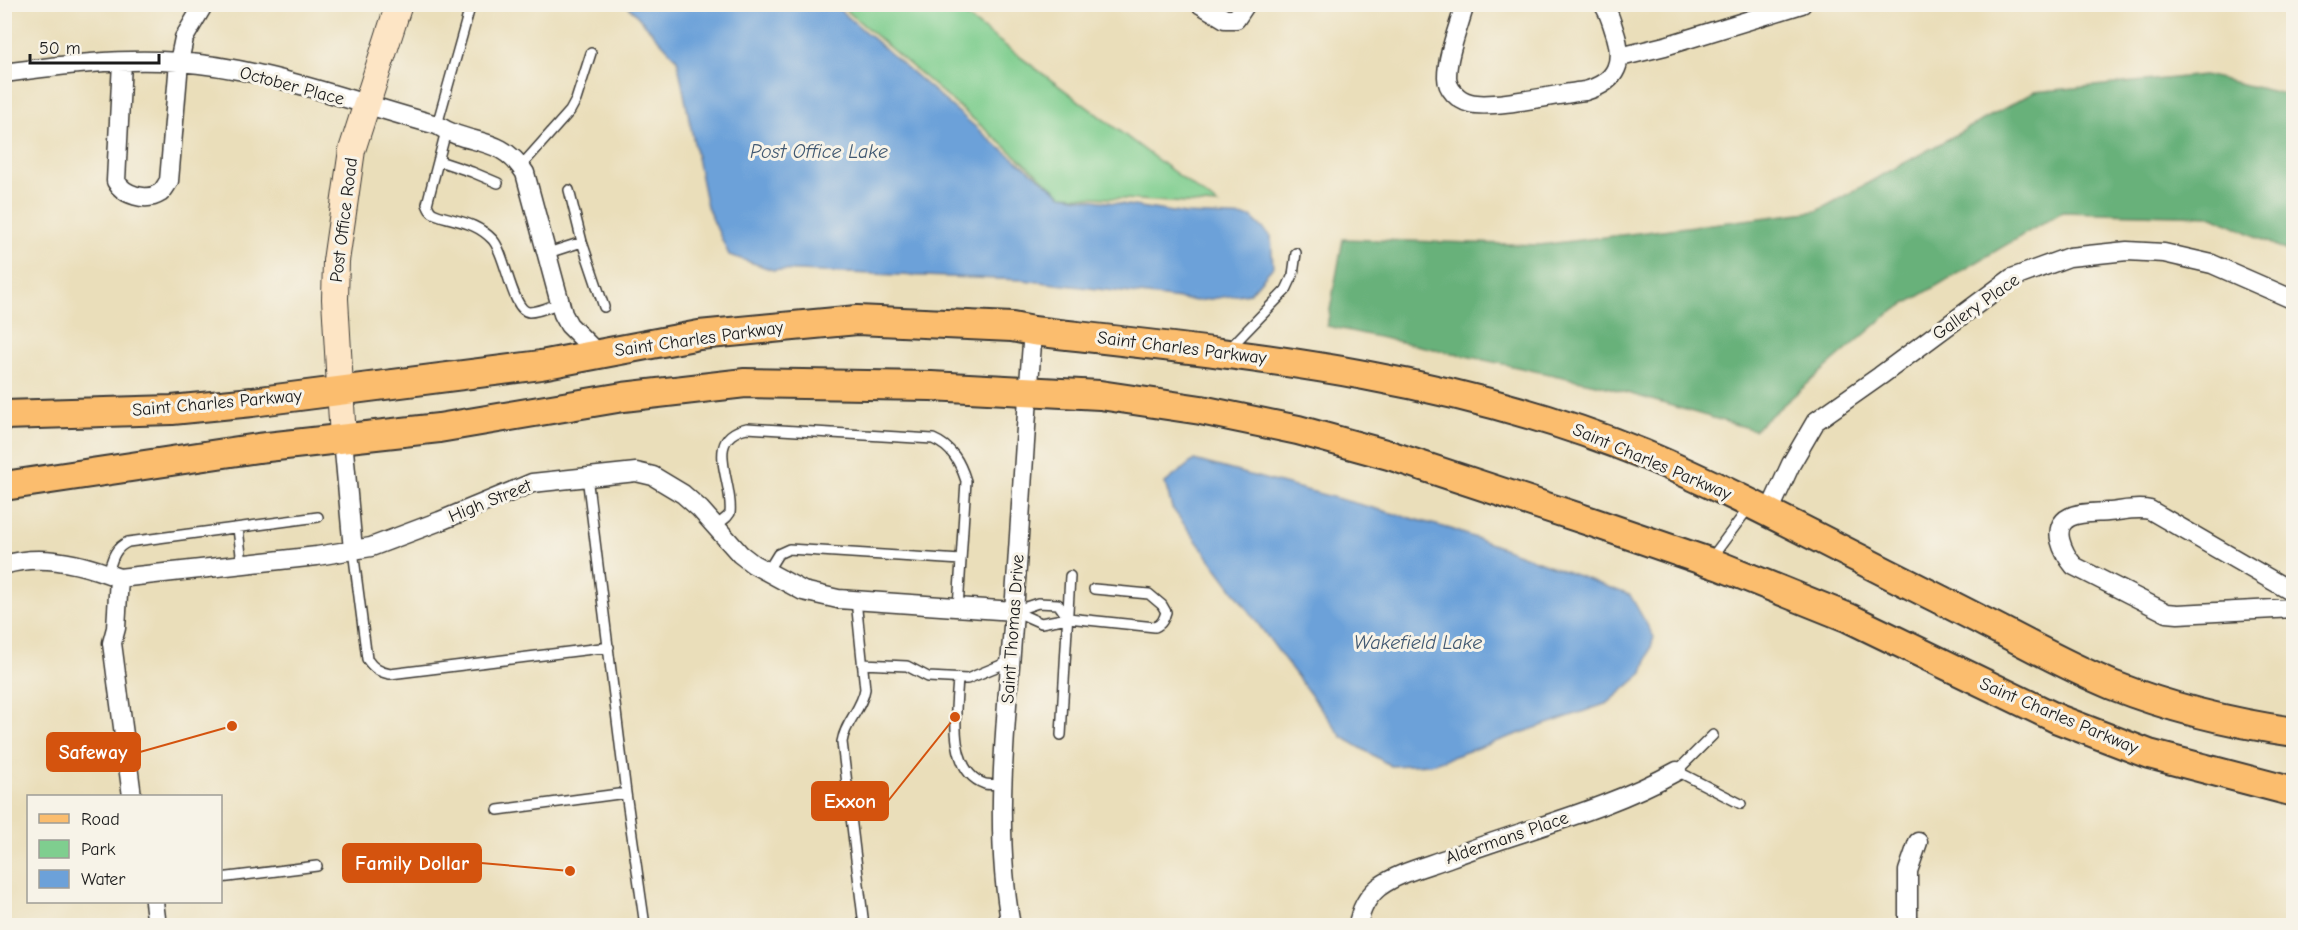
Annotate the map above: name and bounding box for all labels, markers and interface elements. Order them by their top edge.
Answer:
scale bar [30,27,159,65]
text: 50 m [39,38,81,59]
street label: October Place [237,62,347,110]
water label: Post Office Lake [750,140,888,163]
street label: Post Office Road [326,156,362,284]
street label: Gallery Place [1928,269,2024,345]
street label: Saint Charles Parkway [613,317,786,361]
street label: Saint Charles Parkway [1096,327,1269,369]
street label: Saint Charles Parkway [131,385,304,421]
street label: Saint Charles Parkway [1570,419,1735,505]
street label: High Street [446,475,535,527]
street label: Saint Thomas Drive [997,554,1029,704]
water label: Wakefield Lake [1354,631,1482,654]
street label: Saint Charles Parkway [1977,673,2142,759]
callout: Safeway [47,733,140,771]
text: Safeway [59,741,128,764]
callout: Exxon [812,782,888,820]
text: Exxon [824,790,876,813]
legend [27,795,222,903]
street label: Aldermans Place [1443,807,1571,869]
text: Road [81,809,120,830]
text: Park [81,839,116,860]
callout: Family Dollar [343,844,481,882]
text: Family Dollar [355,852,469,875]
text: Water [81,869,126,890]

